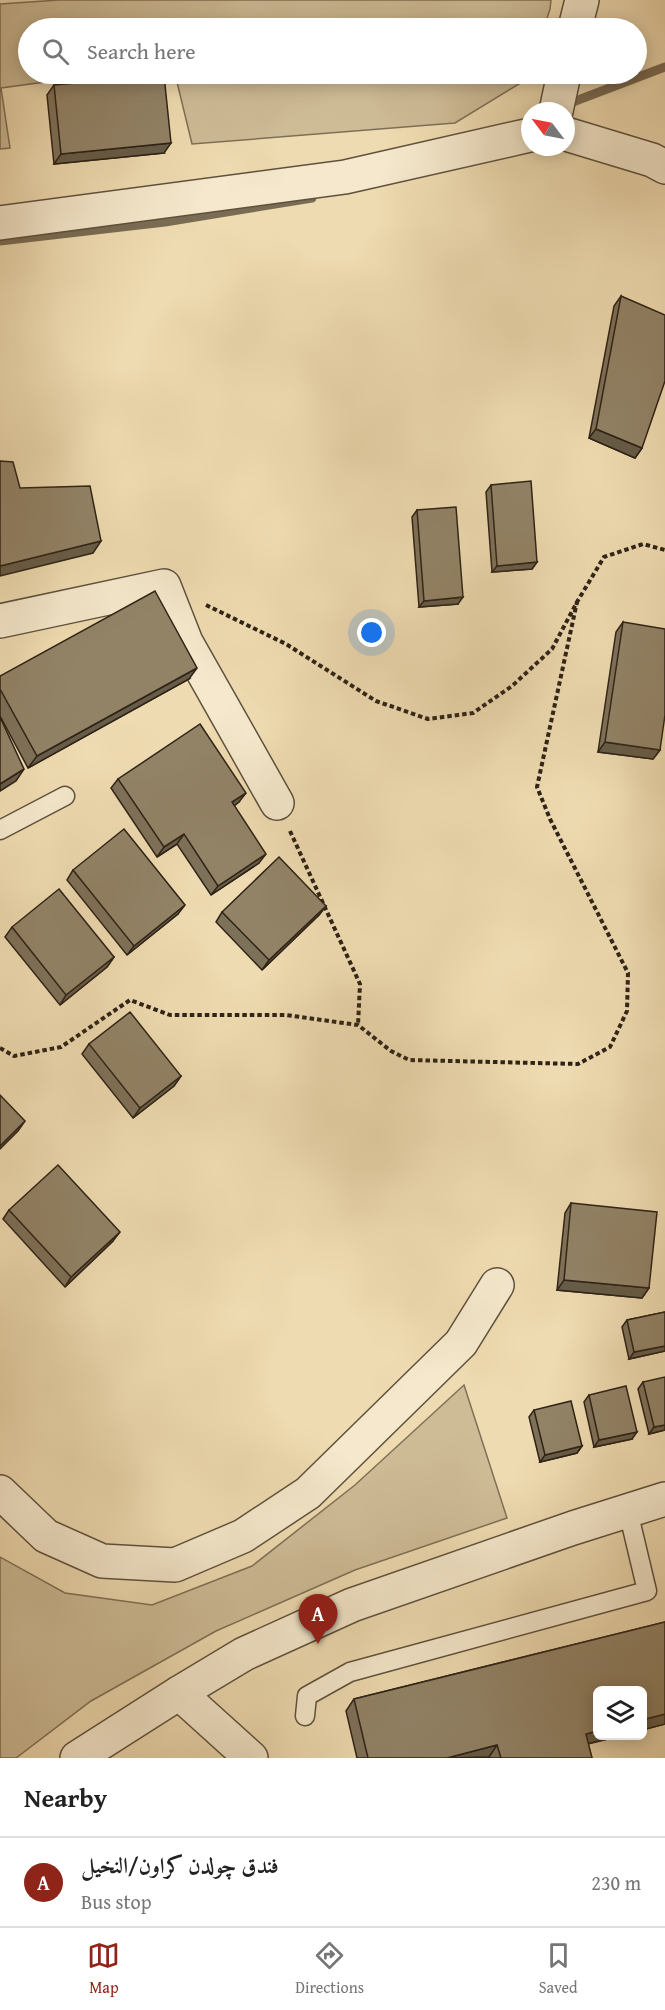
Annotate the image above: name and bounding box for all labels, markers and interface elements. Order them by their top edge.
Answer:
search box [18,18,647,84]
icon: search [39,35,72,68]
text: Search here [87,35,196,67]
north arrow [521,102,575,156]
your location [357,618,386,647]
pin: A [298,1594,338,1644]
map controls [593,1686,647,1740]
button: layers [593,1686,647,1740]
text: Nearby [24,1778,107,1817]
text: فندق چولدن كراون/النخيل [81,1849,279,1881]
text: A [37,1868,50,1897]
text: 230 m [591,1868,641,1897]
text: Bus stop [81,1887,152,1916]
tab: Map [87,1939,120,1999]
tab: Directions [295,1939,364,1999]
tab: Saved [539,1939,578,1999]

